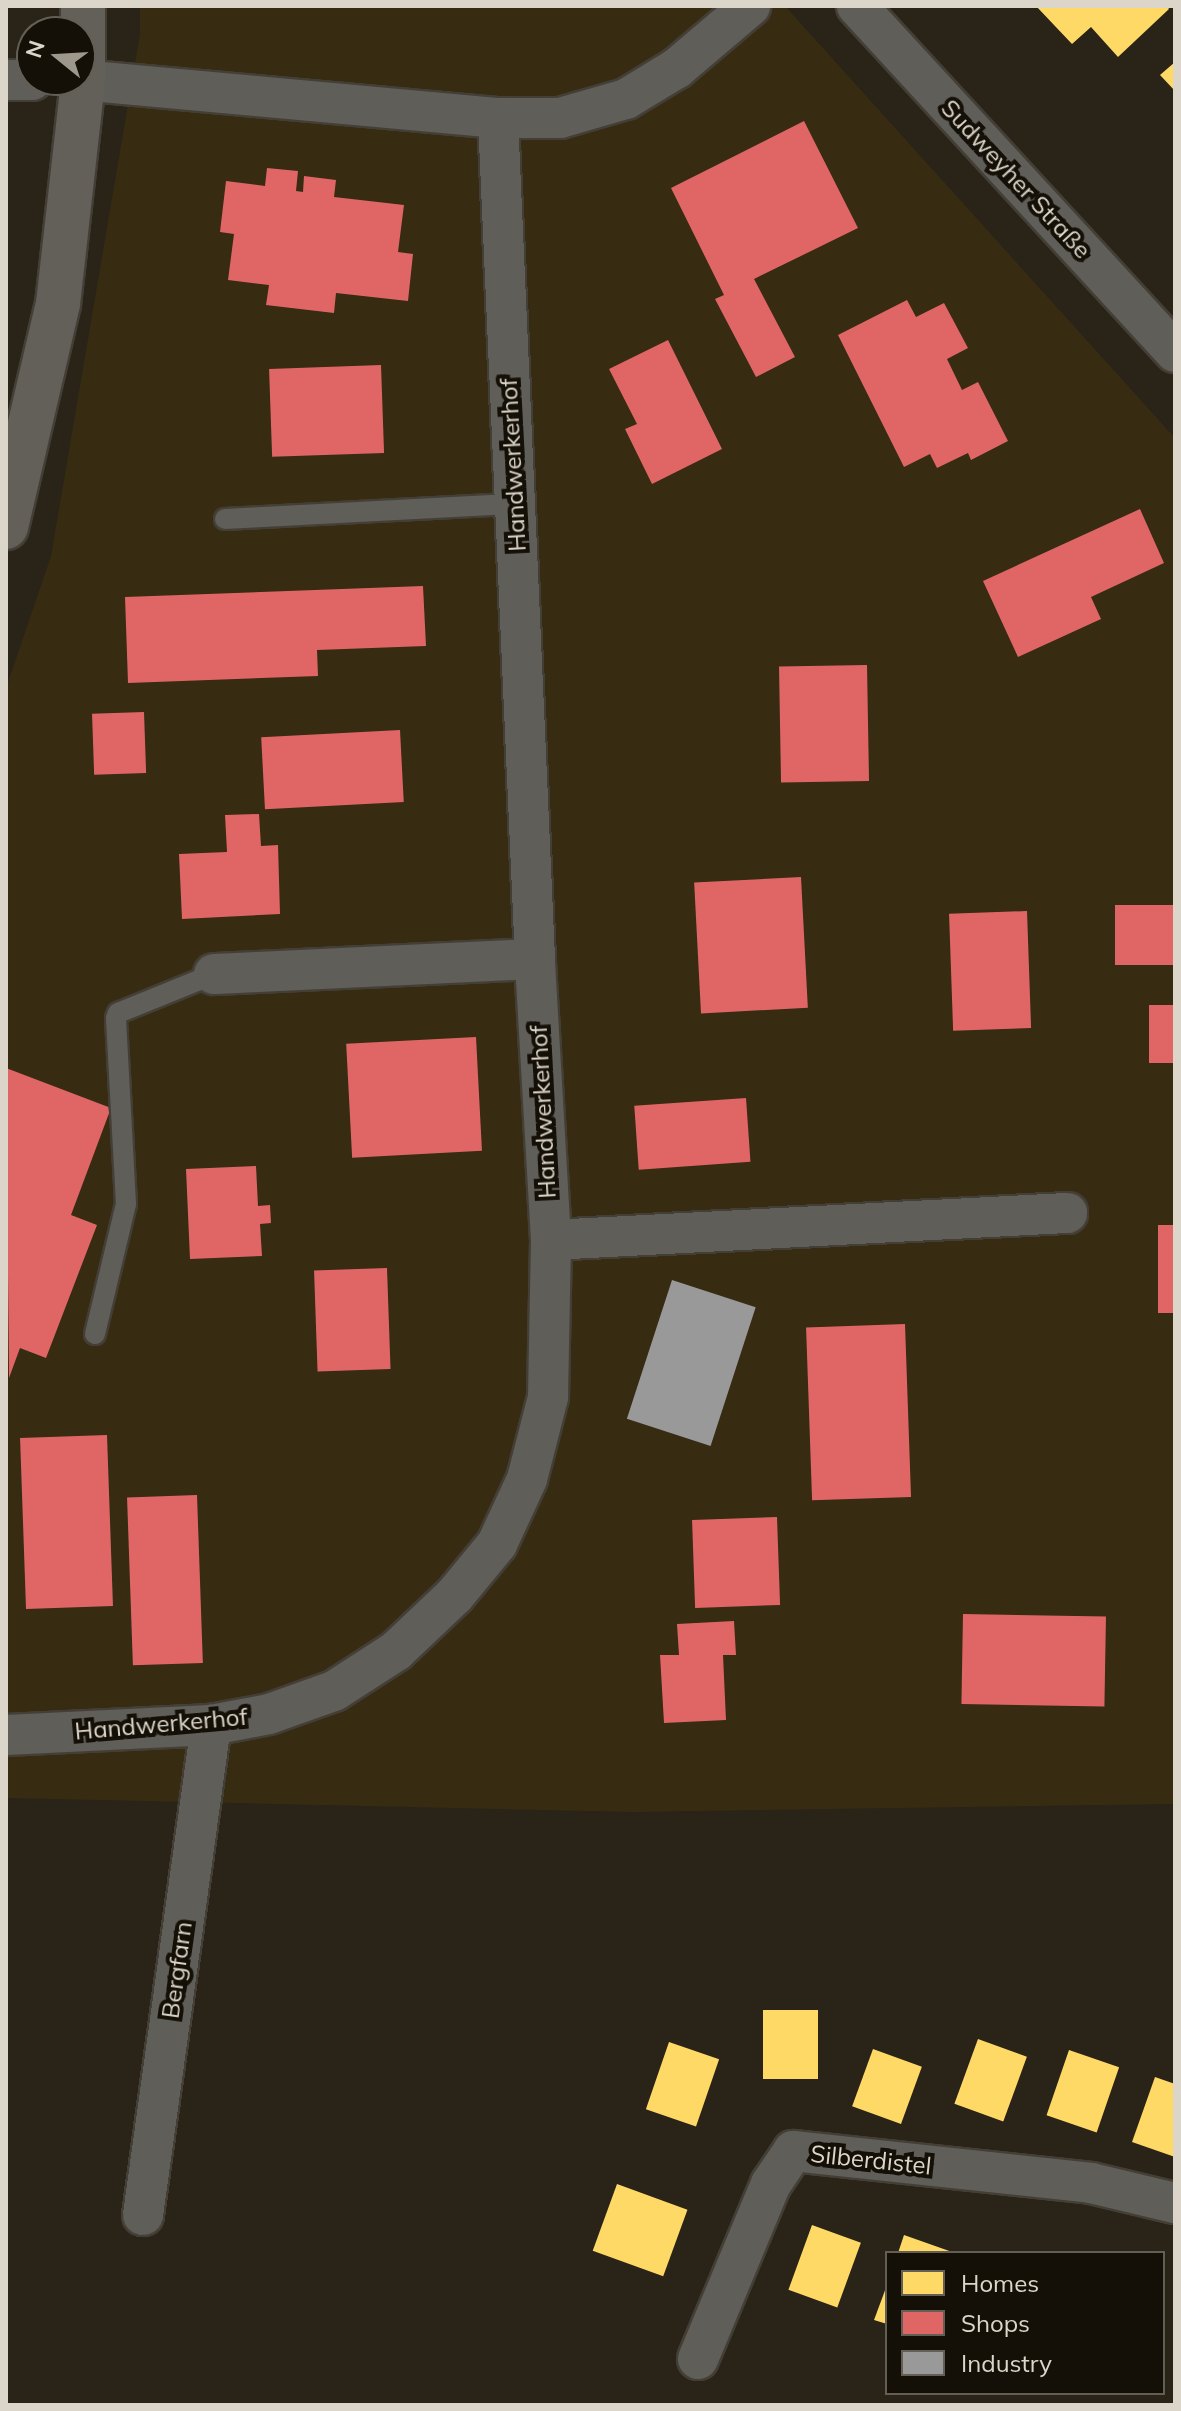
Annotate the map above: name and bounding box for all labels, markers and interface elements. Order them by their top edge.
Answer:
north arrow [16,16,96,96]
text: N [19,37,51,61]
street label: Sudweyher Straße [935,94,1097,264]
street label: Handwerkerhof [494,378,532,552]
street label: Handwerkerhof [524,1025,562,1199]
street label: Handwerkerhof [73,1702,249,1746]
street label: Bergfarn [156,1920,198,2020]
street label: Silberdistel [809,2139,933,2181]
legend [885,2251,1165,2395]
text: Homes [961,2268,1039,2298]
text: Shops [961,2308,1030,2338]
text: Industry [961,2348,1052,2378]

